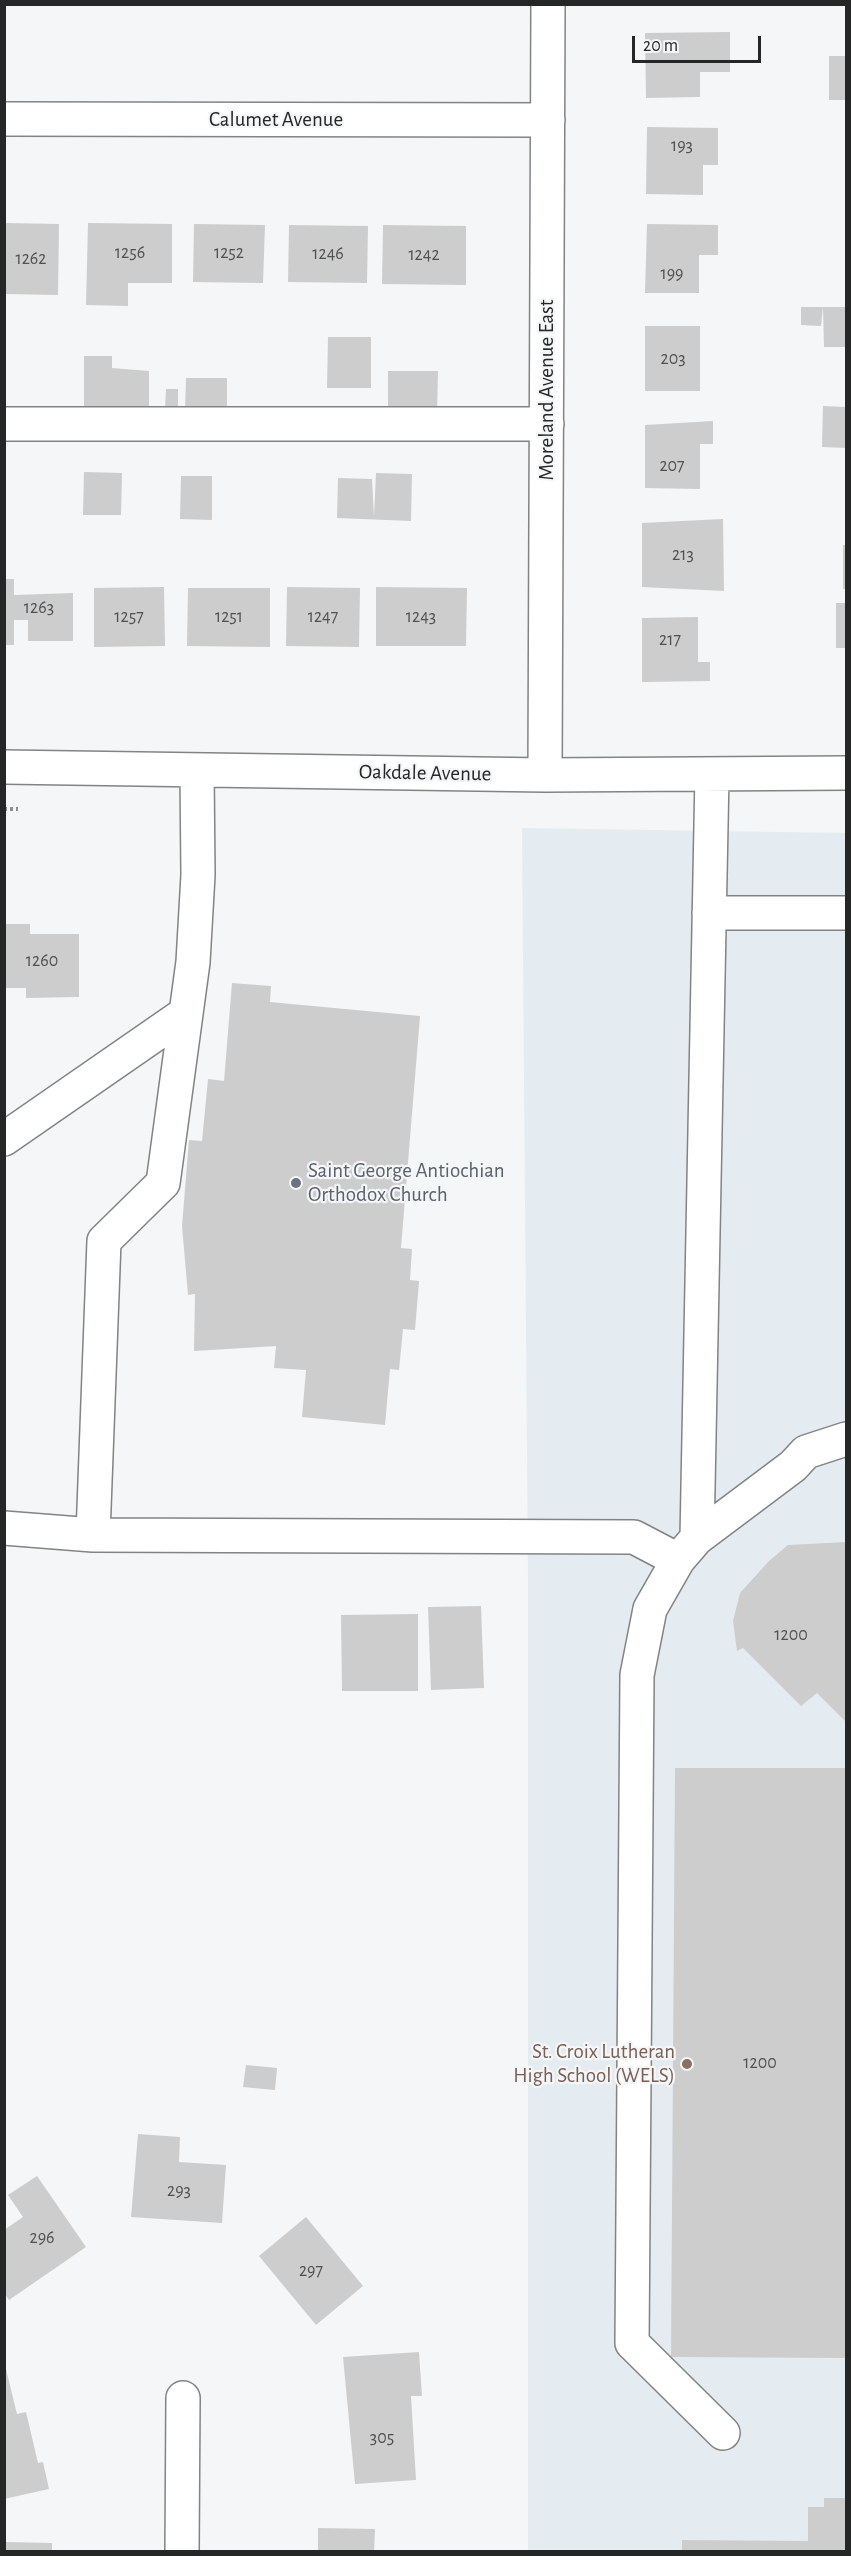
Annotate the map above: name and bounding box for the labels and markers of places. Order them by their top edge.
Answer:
place label: Saint George Antiochian Orthodox Church [308,1158,505,1208]
marker: Saint George Antiochian Orthodox Church [289,1176,303,1190]
place label: St. Croix Lutheran High School (WELS) [513,2039,675,2089]
marker: St. Croix Lutheran High School (WELS) [680,2057,694,2071]

